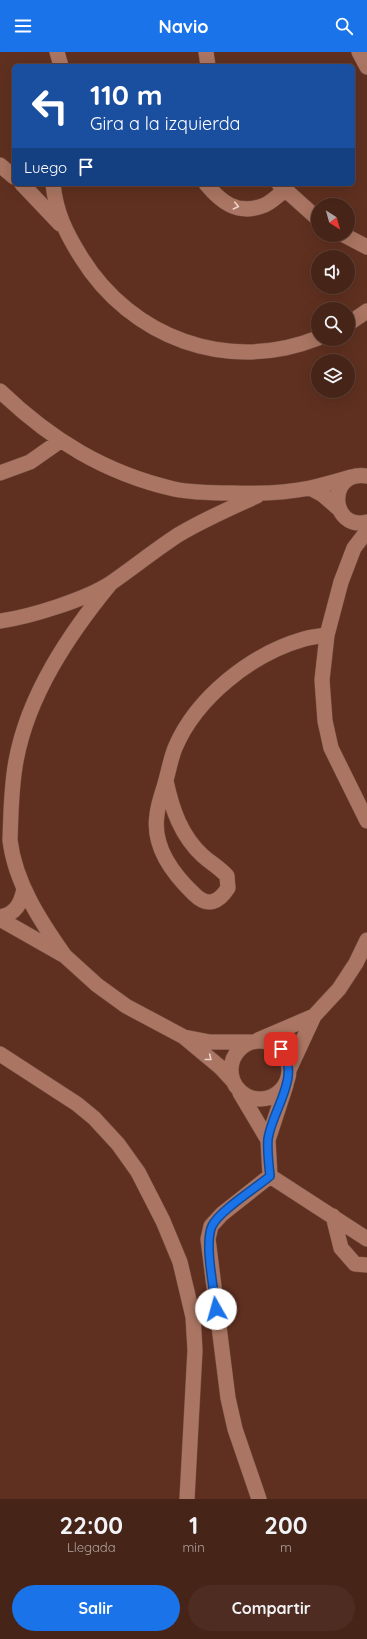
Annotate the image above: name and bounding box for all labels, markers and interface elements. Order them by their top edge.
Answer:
icon: menu [12,15,34,37]
text: Navio [159,15,208,38]
icon: search [333,15,355,37]
text: 110 m [90,77,163,112]
icon: left [24,80,76,132]
text: Gira a la izquierda [90,112,241,135]
icon: arrive [75,156,97,178]
text: Luego [24,158,67,177]
north arrow [311,198,355,242]
map controls [311,198,355,398]
one-way arrow [233,202,239,210]
button: sound [311,250,355,294]
button: search [311,302,355,346]
button: layers [311,354,355,398]
pin [264,1032,298,1066]
icon: arrive [270,1038,292,1060]
one-way arrow [205,1053,212,1060]
position arrow [195,1288,237,1330]
text: 22:00 [60,1510,123,1540]
text: 1 [189,1510,198,1540]
text: 200 [264,1510,307,1540]
text: Llegada [67,1539,116,1555]
text: min [183,1539,205,1555]
text: m [280,1539,292,1555]
button: Salir [12,1585,180,1631]
button: Compartir [188,1585,355,1631]

